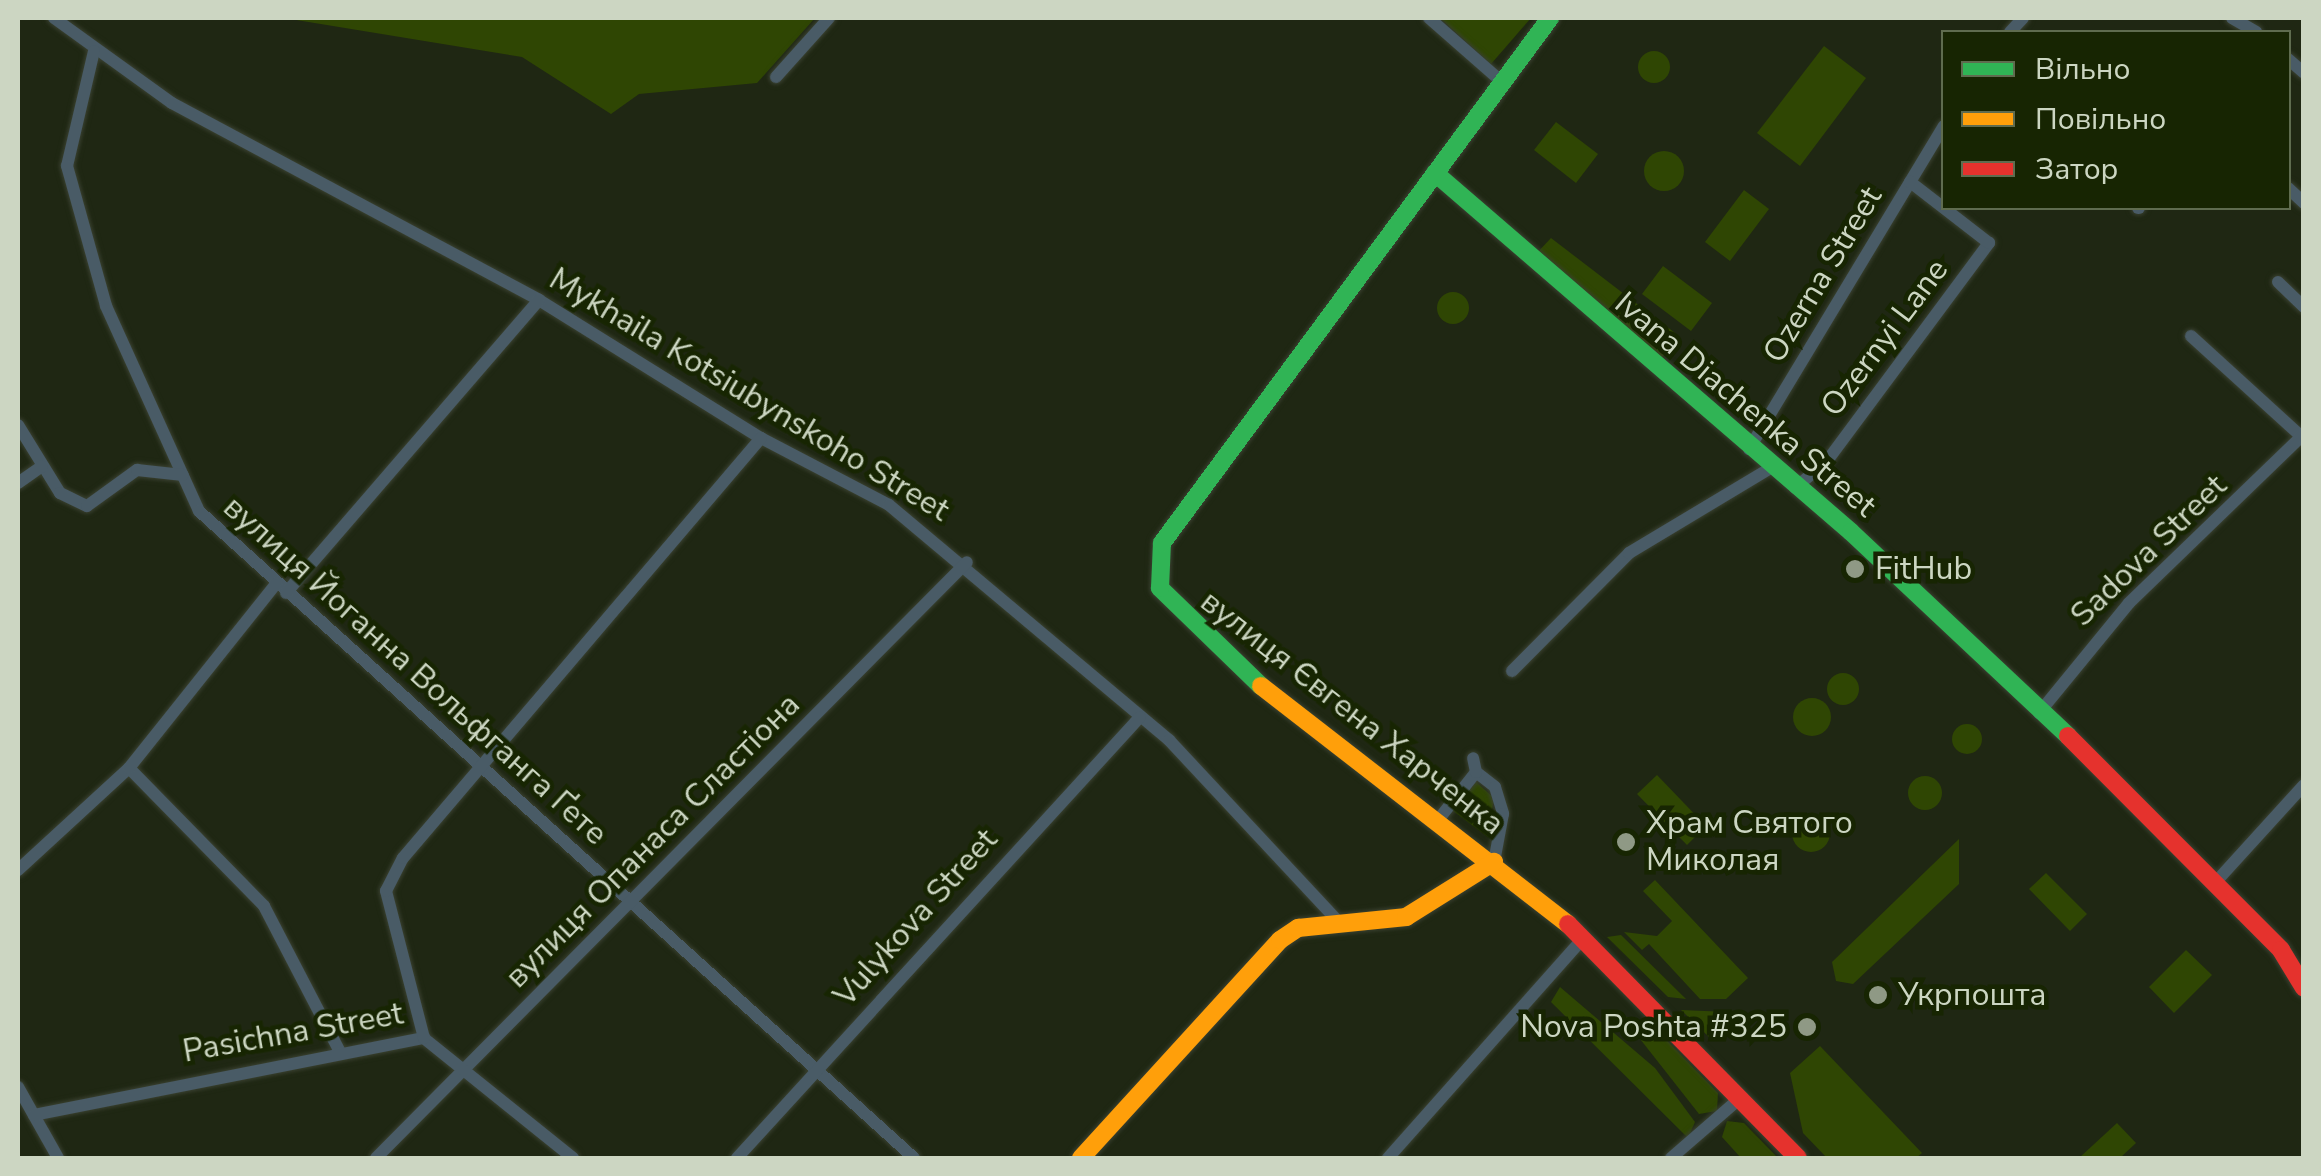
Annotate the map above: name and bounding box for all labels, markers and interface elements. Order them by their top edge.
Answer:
legend [1941,30,2291,210]
text: Вільно [2035,49,2130,90]
text: Повільно [2035,99,2166,140]
text: Затор [2035,149,2118,190]
street label: Ozerna Street [1756,180,1890,370]
street label: Ozernyi Lane [1813,252,1957,424]
street label: Mykhaila Kotsiubynskoho Street [542,260,956,530]
street label: Ivana Diachenka Street [1607,284,1883,526]
street label: Sadova Street [2063,467,2235,635]
street label: вулиця Йоганна Вольфганга Ґете [215,488,615,854]
place label: FitHub [1875,550,1972,588]
marker: FitHub [1844,558,1866,580]
street label: вулиця Євгена Харченка [1193,583,1511,843]
street label: вулиця Опанаса Сластіона [498,686,808,996]
place label: Храм Святого Миколая [1646,805,1853,880]
street label: Vulykova Street [826,821,1006,1015]
marker: Храм Святого Миколая [1615,831,1637,853]
place label: Укрпошта [1898,976,2047,1014]
marker: Укрпошта [1867,984,1889,1006]
street label: Pasichna Street [180,995,406,1071]
place label: Nova Poshta #325 [1520,1008,1787,1046]
marker: Nova Poshta #325 [1796,1016,1818,1038]

